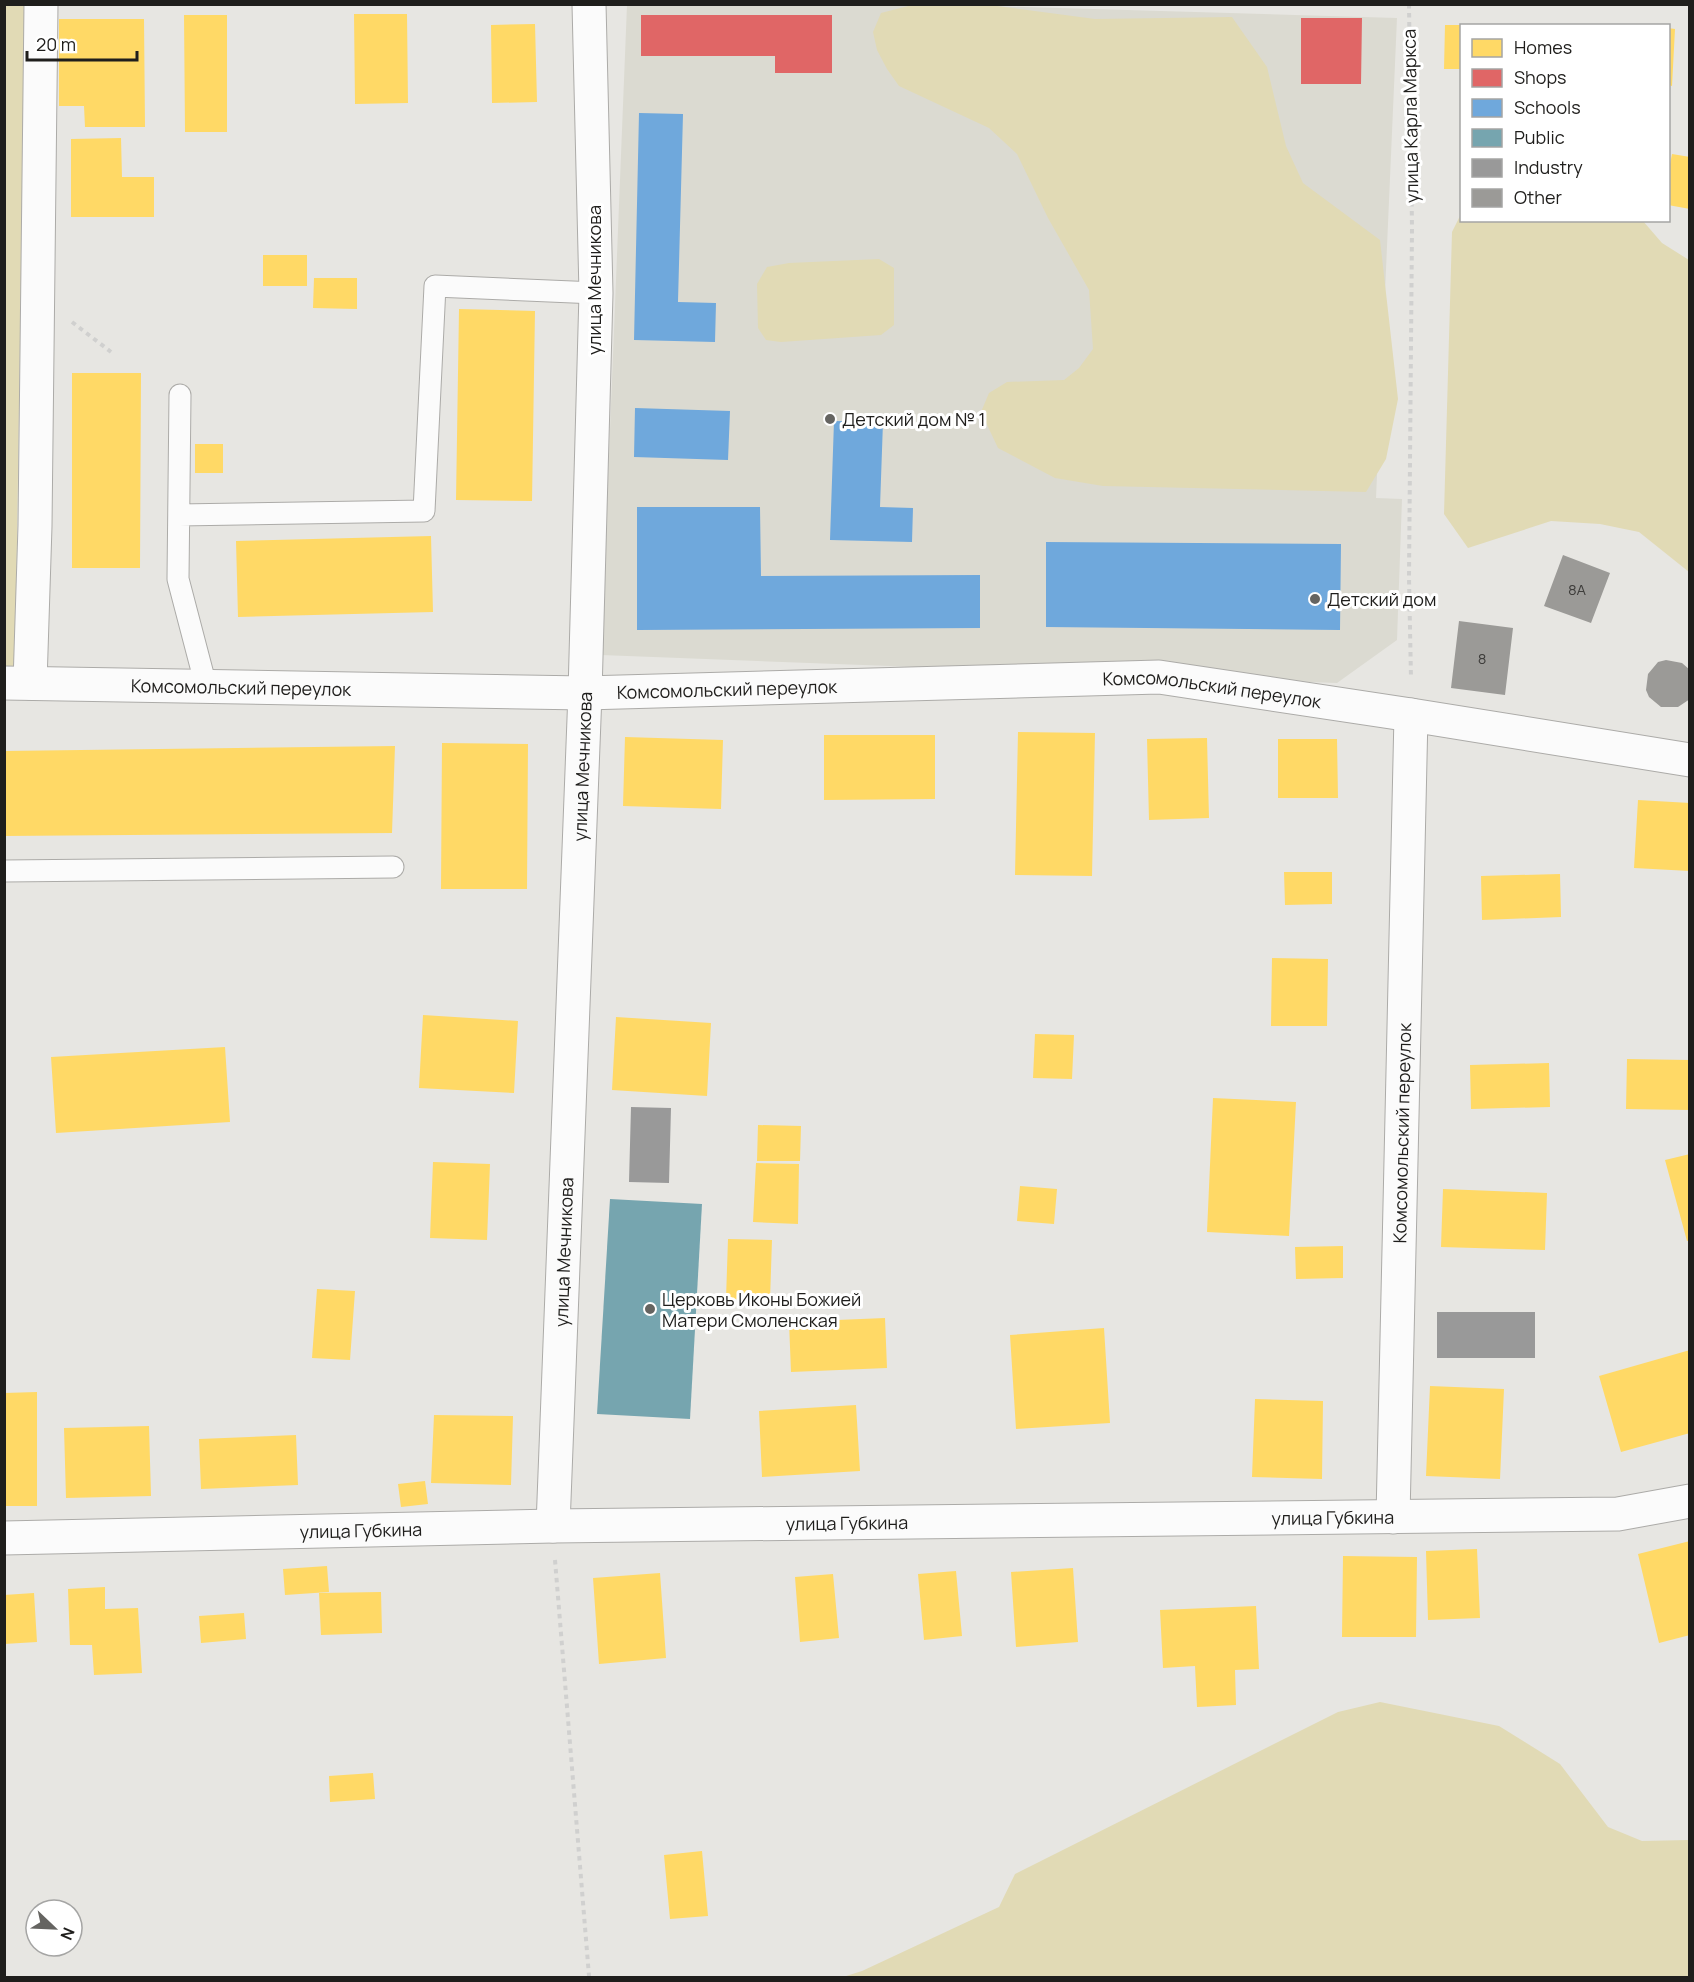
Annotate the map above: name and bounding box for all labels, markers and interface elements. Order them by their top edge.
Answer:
scale bar [27,24,136,62]
legend [1460,24,1670,222]
street label: улица Карла Маркса [1396,29,1424,203]
text: 20 m [36,32,76,56]
text: Homes [1514,35,1572,59]
text: Shops [1514,65,1566,89]
text: Schools [1514,95,1581,119]
text: Public [1514,125,1565,149]
text: Industry [1514,155,1583,179]
text: Other [1514,185,1562,209]
street label: улица Мечникова [582,205,606,355]
place label: Детский дом № 1 [842,407,986,431]
marker: Детский дом № 1 [823,412,837,426]
house number: 8А [1568,579,1587,600]
place label: Детский дом [1327,587,1436,611]
marker: Детский дом [1308,592,1322,606]
house number: 8 [1478,648,1486,669]
street label: Комсомольский переулок [1102,665,1324,713]
street label: Комсомольский переулок [131,673,352,701]
street label: Комсомольский переулок [616,674,838,704]
street label: улица Мечникова [567,691,597,842]
street label: Комсомольский переулок [1387,1022,1416,1244]
street label: улица Мечникова [549,1177,578,1328]
place label: Церковь Иконы Божией Матери Смоленская [662,1287,861,1332]
marker: Церковь Иконы Божией Матери Смоленская [643,1302,657,1316]
street label: улица Губкина [1271,1505,1394,1530]
street label: улица Губкина [785,1510,908,1535]
street label: улица Губкина [299,1517,422,1544]
north arrow [24,1898,84,1958]
text: N [55,1924,80,1943]

